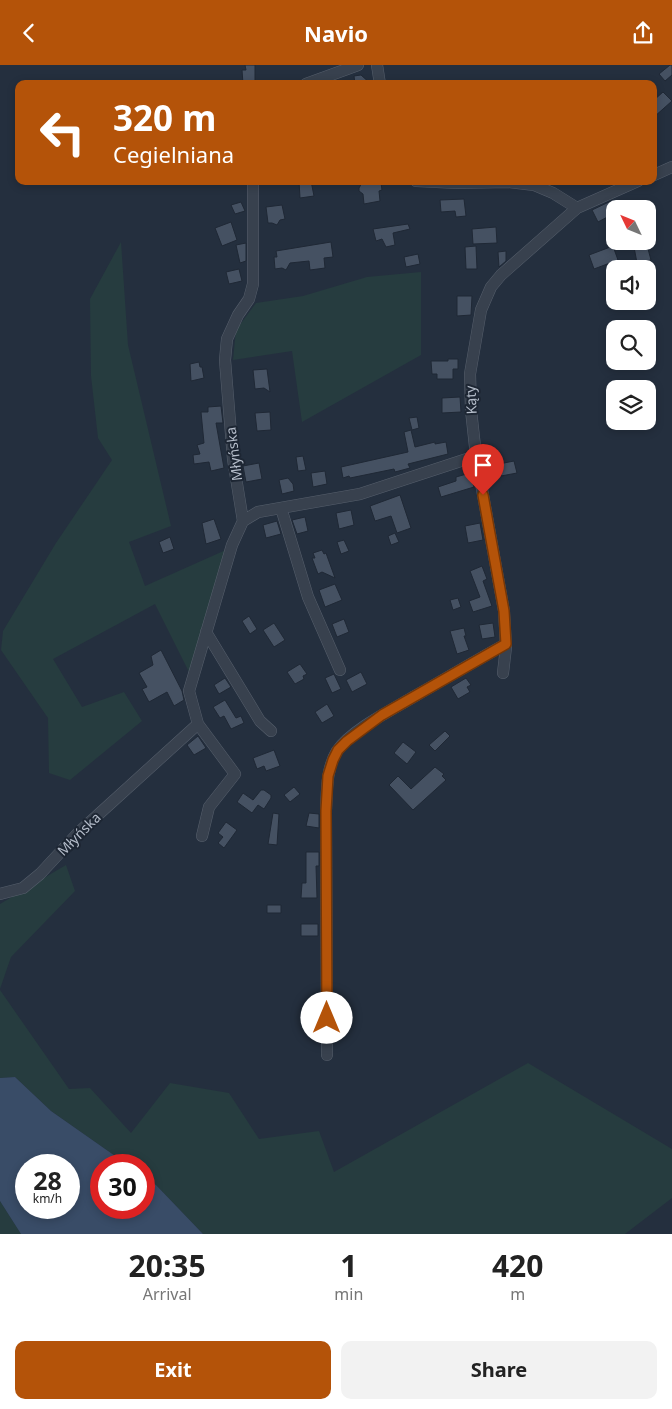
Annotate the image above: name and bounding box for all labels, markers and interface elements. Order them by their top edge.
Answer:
text: Navio [304,18,368,48]
icon: back [15,19,43,47]
icon: share [629,19,657,47]
text: 320 m [113,94,216,141]
icon: left [30,100,95,165]
text: Cegielniana [113,139,234,169]
north arrow [606,200,656,250]
map controls [606,200,656,430]
button: sound [606,260,656,310]
button: search [606,320,656,370]
button: layers [606,380,656,430]
street label: Kąty [460,384,481,415]
street label: Młyńska [221,426,246,482]
pin [462,444,504,495]
icon: arrive [469,451,497,479]
street label: Młyńska [53,808,105,860]
position arrow [300,991,352,1043]
speed limit sign: 30 [90,1154,155,1219]
text: 28 [33,1163,62,1197]
text: km/h [33,1190,62,1207]
text: 20:35 [129,1245,206,1286]
text: 1 [340,1245,357,1286]
text: 420 [492,1245,543,1286]
text: Arrival [143,1283,192,1305]
text: min [334,1283,363,1305]
text: m [510,1283,525,1305]
button: Exit [15,1341,331,1399]
button: Share [341,1341,657,1399]

